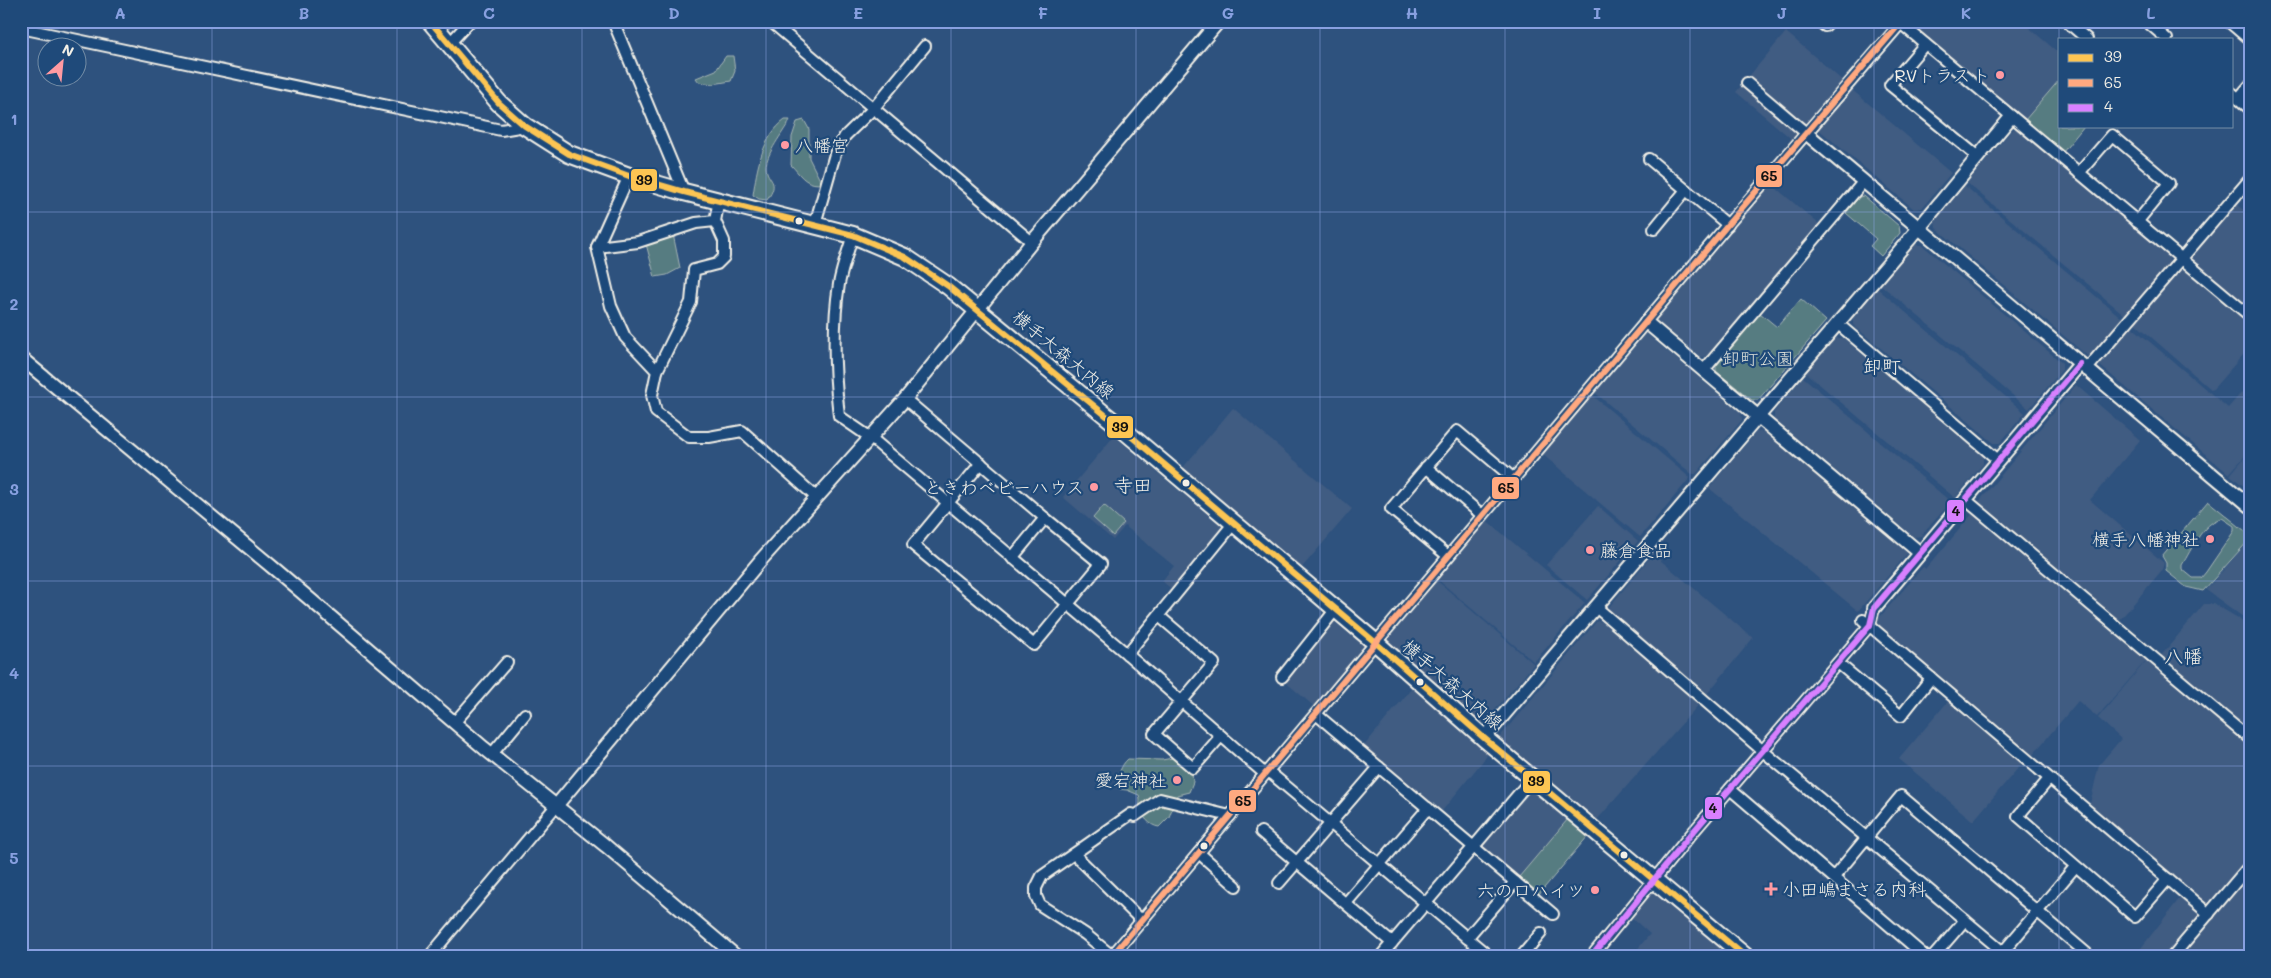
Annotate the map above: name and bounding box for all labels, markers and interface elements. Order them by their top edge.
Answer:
text: A [114,2,126,23]
text: B [299,2,309,23]
text: C [483,2,495,23]
text: D [668,2,680,23]
text: E [853,2,863,23]
text: F [1038,2,1048,23]
text: G [1222,2,1234,23]
text: H [1406,2,1418,23]
text: I [1593,2,1601,23]
text: J [1777,2,1787,23]
text: K [1961,2,1971,23]
text: L [2146,2,2156,23]
north arrow [38,38,88,88]
legend [2058,38,2234,128]
text: N [59,39,77,61]
text: 39 [2104,46,2122,66]
place label: RVトラスト [1894,63,1990,87]
marker: RVトラスト [1994,69,2006,81]
text: 65 [2104,72,2122,92]
text: 4 [2104,96,2113,116]
text: 1 [10,108,18,129]
place label: 八幡宮 [795,133,849,157]
marker: 八幡宮 [779,139,791,151]
line badge: 65 [1755,164,1783,188]
text: 65 [1761,166,1777,185]
line badge: 39 [630,168,658,192]
text: 39 [636,170,653,189]
unlabelled marker [794,216,804,226]
text: 2 [10,293,19,314]
street label: 横手大森大内線 [1008,304,1120,404]
park label: 卸町公園 [1722,346,1794,370]
district label: 卸町 [1863,353,1901,378]
line badge: 39 [1106,415,1134,439]
text: 39 [1112,417,1129,436]
district label: 寺田 [1114,472,1152,497]
place label: ときわベビーハウス [924,475,1084,499]
line badge: 65 [1491,476,1520,500]
text: 3 [9,478,19,499]
unlabelled marker [1181,478,1191,488]
text: 65 [1498,478,1514,497]
marker: ときわベビーハウス [1088,481,1100,493]
line badge: 4 [1946,499,1965,523]
text: 4 [1952,501,1961,520]
place label: 横手八幡神社 [2092,527,2200,551]
marker: 横手八幡神社 [2204,533,2216,545]
place label: 藤倉食品 [1600,538,1672,562]
marker: 藤倉食品 [1584,544,1596,556]
street label: 横手大森大内線 [1398,634,1508,734]
district label: 八幡 [2164,643,2202,668]
text: 4 [9,662,19,683]
unlabelled marker [1415,677,1425,687]
place label: 愛宕神社 [1095,768,1167,792]
line badge: 39 [1522,770,1551,794]
text: 39 [1528,771,1545,790]
marker: 愛宕神社 [1171,774,1183,786]
line badge: 65 [1228,789,1257,813]
text: 65 [1235,791,1251,810]
line badge: 4 [1704,796,1723,820]
text: 4 [1709,798,1718,817]
unlabelled marker [1199,841,1209,851]
text: 5 [9,847,19,868]
unlabelled marker [1619,850,1629,860]
place label: 小田嶋まさる内科 [1782,877,1926,901]
place label: 六の口ハイツ [1477,878,1585,902]
marker: 小田嶋まさる内科 [1764,882,1778,896]
marker: 六の口ハイツ [1589,884,1601,896]

